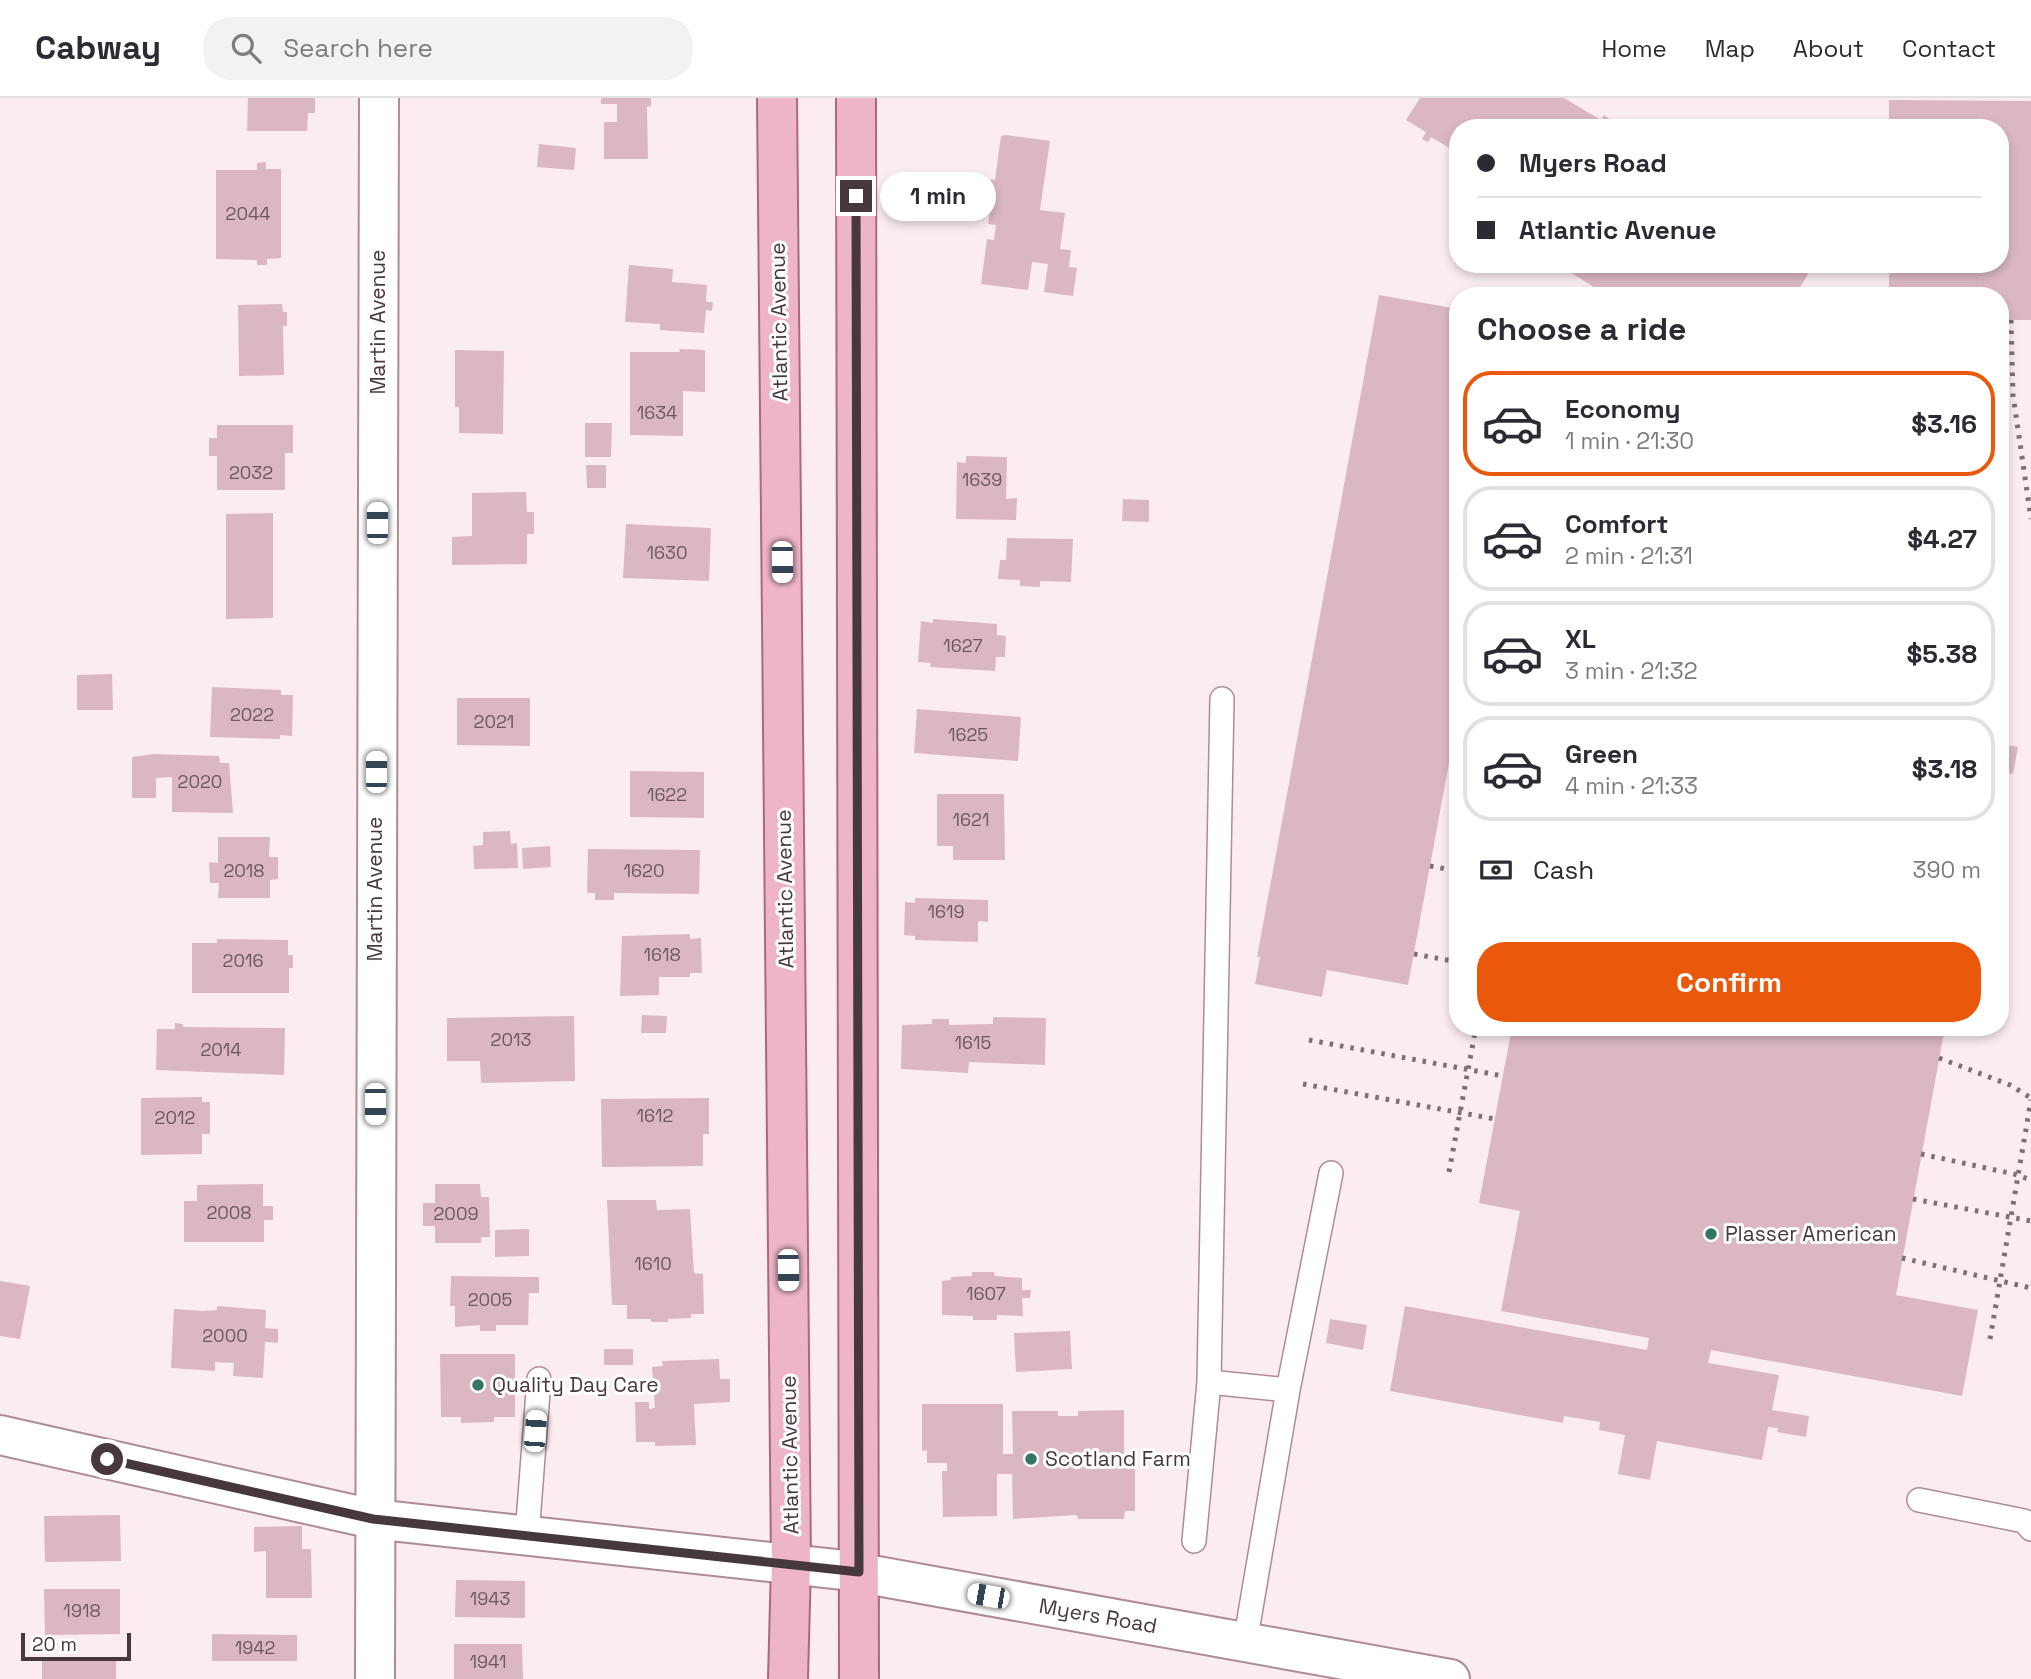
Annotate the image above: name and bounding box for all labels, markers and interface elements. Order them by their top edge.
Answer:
search box [203,17,693,80]
text: Cabway [35,27,161,69]
icon: search [227,29,265,67]
text: Search here [283,31,433,65]
text: Home [1601,33,1667,64]
text: Map [1705,33,1755,64]
text: About [1793,33,1864,64]
text: Contact [1902,33,1996,64]
text: Myers Road [1519,146,1667,180]
callout: 1 min [880,172,996,220]
route end [840,180,872,212]
text: 1 min [910,181,966,211]
house number: 2044 [226,202,270,225]
text: Atlantic Avenue [1519,213,1717,247]
street label: Atlantic Avenue [764,242,793,402]
street label: Martin Avenue [364,249,391,395]
text: Choose a ride [1477,309,1687,349]
icon: car [1481,392,1544,455]
text: Economy [1565,392,1681,426]
house number: 1634 [637,401,677,424]
text: $3.16 [1911,407,1977,441]
text: 1 min · 21:30 [1565,426,1694,456]
house number: 2032 [229,461,273,484]
house number: 1639 [962,468,1002,491]
car [367,502,388,544]
icon: car [1481,507,1544,570]
text: Comfort [1565,507,1668,541]
text: $4.27 [1907,522,1977,556]
house number: 1630 [647,541,687,564]
car [772,541,793,583]
text: 2 min · 21:31 [1565,541,1693,571]
icon: car [1481,622,1544,685]
text: XL [1565,622,1596,656]
house number: 1627 [943,634,983,657]
text: $5.38 [1906,637,1977,671]
text: 3 min · 21:32 [1565,656,1698,686]
house number: 2022 [230,703,274,726]
house number: 2021 [474,710,514,733]
house number: 1625 [948,723,988,746]
icon: car [1481,737,1544,800]
text: Green [1565,737,1638,771]
car [366,751,387,793]
text: $3.18 [1912,752,1977,786]
house number: 2020 [178,770,222,793]
text: 4 min · 21:33 [1565,771,1698,801]
house number: 1622 [647,783,687,806]
house number: 1621 [953,808,989,831]
street label: Atlantic Avenue [770,809,799,969]
street label: Martin Avenue [361,816,388,962]
icon: cash [1477,851,1515,889]
text: Cash [1533,853,1594,887]
text: 390 m [1913,855,1981,885]
house number: 2018 [223,859,265,882]
house number: 1620 [624,859,664,882]
house number: 1619 [927,900,965,923]
button: Confirm [1477,942,1981,1022]
house number: 1618 [643,943,681,966]
house number: 2016 [223,949,263,972]
house number: 2013 [491,1028,531,1051]
house number: 1615 [955,1031,991,1054]
house number: 2014 [200,1038,242,1061]
car [365,1083,386,1125]
house number: 1612 [637,1104,673,1127]
house number: 2012 [155,1106,195,1129]
house number: 2008 [206,1201,252,1224]
house number: 2009 [434,1202,478,1225]
place label: Plasser American [1725,1220,1897,1247]
marker: Plasser American [1703,1226,1719,1242]
car [778,1249,799,1291]
house number: 1610 [634,1252,672,1275]
house number: 1607 [966,1282,1006,1305]
house number: 2005 [468,1288,512,1311]
house number: 2000 [202,1324,248,1347]
place label: Quality Day Care [492,1371,659,1398]
street label: Atlantic Avenue [775,1375,804,1535]
marker: Quality Day Care [470,1377,486,1393]
car [524,1409,547,1453]
route start [91,1443,123,1475]
place label: Scotland Farm [1045,1445,1191,1472]
marker: Scotland Farm [1023,1451,1039,1467]
car [966,1582,1011,1610]
house number: 1943 [470,1587,510,1610]
street label: Myers Road [1037,1592,1159,1639]
house number: 1918 [63,1599,101,1622]
scale bar [21,1630,131,1662]
text: 20 m [32,1632,77,1657]
house number: 1942 [235,1636,275,1659]
house number: 1941 [470,1650,506,1673]

